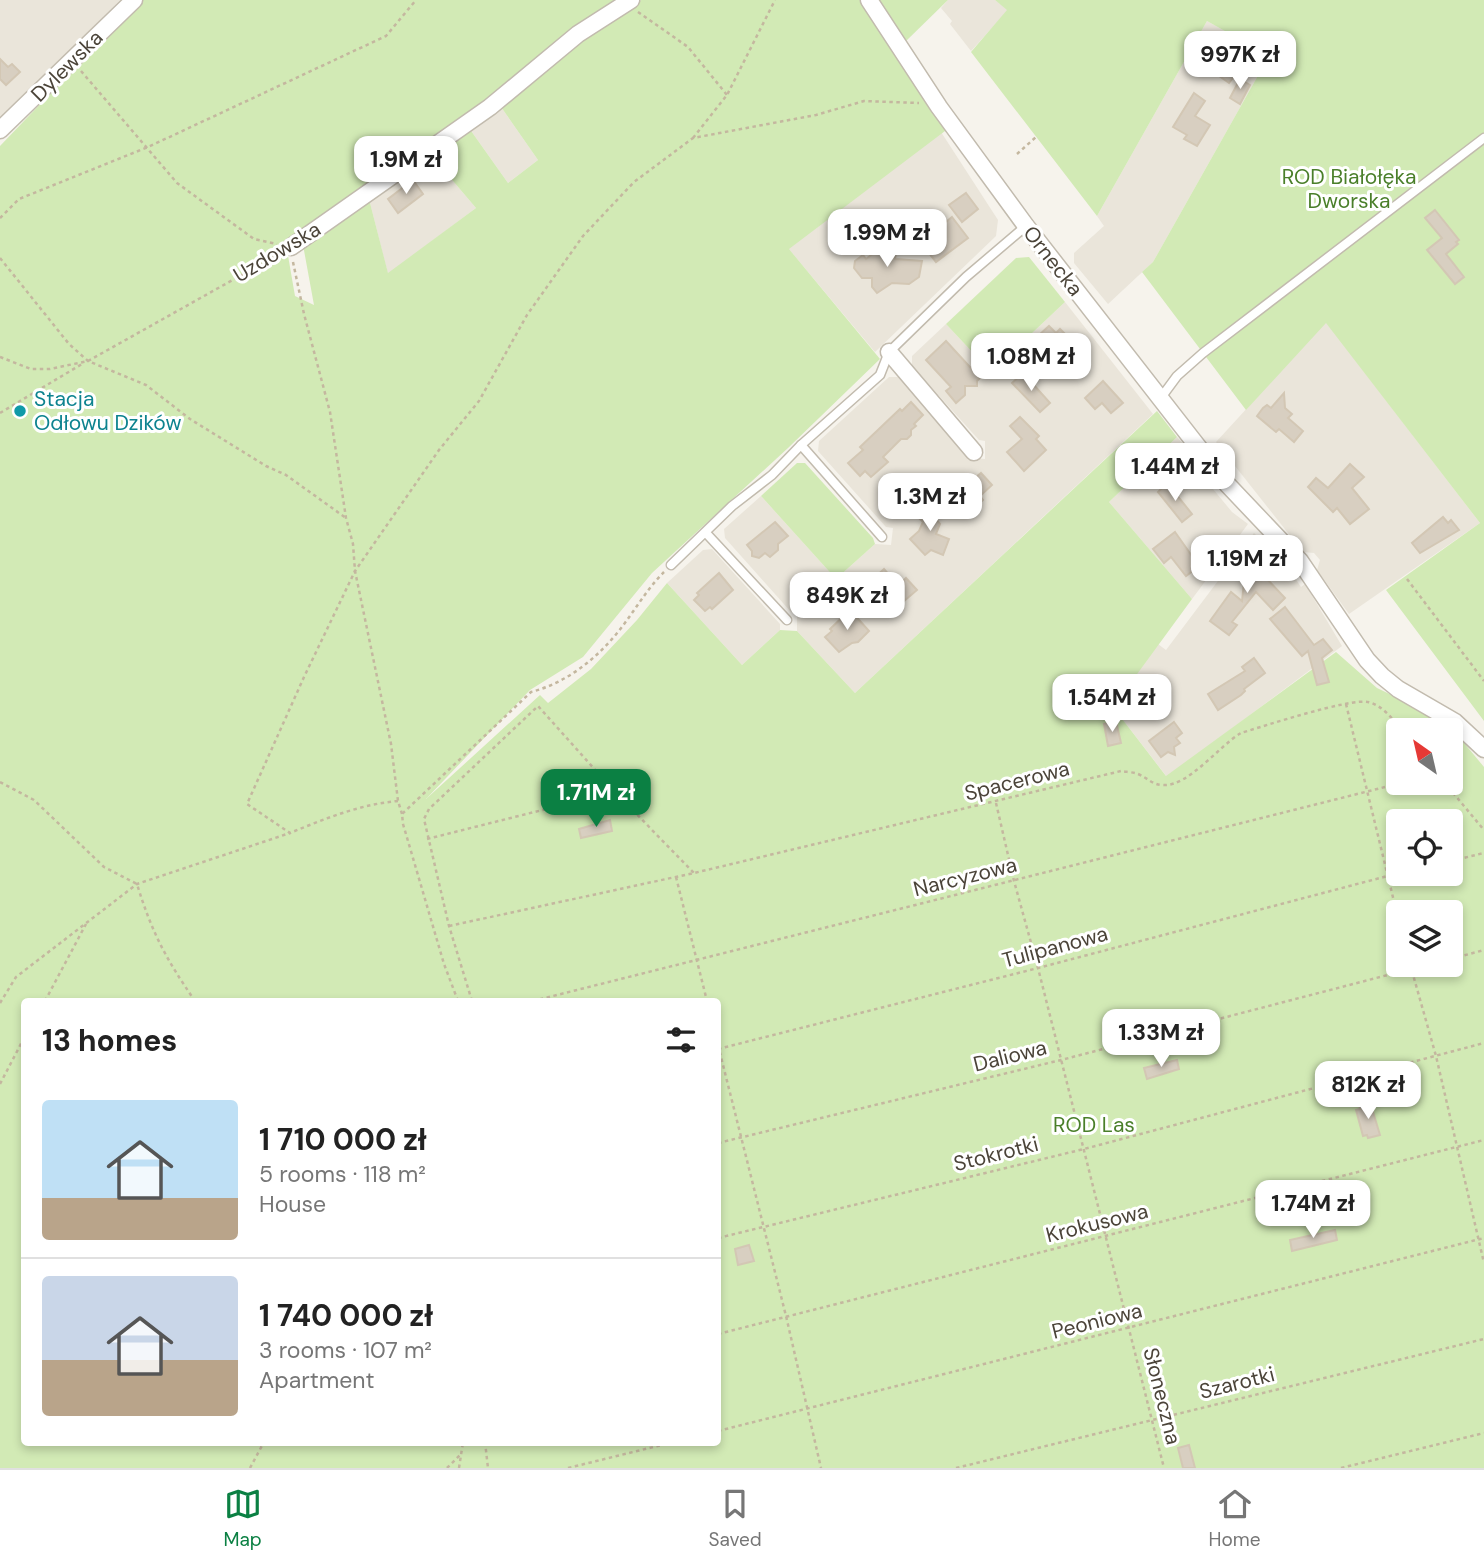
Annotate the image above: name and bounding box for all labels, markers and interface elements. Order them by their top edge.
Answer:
street label: Dylewska [25,24,109,108]
pin: 997K zł [1175,32,1305,91]
text: 997K zł [1200,39,1280,69]
pin: 1.9M zł [341,136,471,196]
text: 1.9M zł [370,144,442,174]
park label: ROD Białołęka Dworska [1282,163,1416,215]
pin: 1.99M zł [815,210,959,269]
street label: Uzdowska [228,215,326,289]
text: 1.99M zł [844,217,930,247]
street label: Ornecka [1017,220,1089,302]
pin: 1.08M zł [959,334,1103,393]
text: 1.08M zł [987,341,1075,371]
place label: Stacja Odłowu Dzików [34,385,181,437]
marker: Stacja Odłowu Dzików [12,403,28,419]
pin: 1.44M zł [1103,444,1247,503]
text: 1.44M zł [1131,451,1219,481]
pin: 1.3M zł [865,474,995,533]
text: 1.3M zł [894,481,966,511]
pin: 1.19M zł [1175,536,1319,595]
text: 1.19M zł [1207,543,1287,573]
pin: 849K zł [782,572,912,632]
text: 849K zł [806,580,888,610]
pin: 1.54M zł [1040,674,1184,734]
text: 1.54M zł [1068,682,1156,712]
north arrow [1386,718,1463,794]
map controls [1386,718,1463,977]
street label: Spacerowa [962,754,1072,808]
pin: 1.71M zł [524,770,668,829]
text: 1.71M zł [557,777,635,807]
button: locate [1386,809,1463,886]
street label: Narcyzowa [910,851,1020,903]
button: layers [1386,900,1463,977]
street label: Tulipanowa [999,919,1111,975]
pin: 1.33M zł [1089,1010,1233,1069]
text: 1.33M zł [1118,1017,1204,1047]
text: 13 homes [42,1021,177,1060]
icon: filters [662,1021,700,1059]
street label: Daliowa [970,1033,1050,1079]
pin: 812K zł [1303,1062,1433,1121]
text: 812K zł [1331,1069,1405,1099]
park label: ROD Las [1053,1111,1135,1139]
text: 1 710 000 zł [259,1120,427,1159]
icon: home [98,1128,182,1212]
street label: Stokrotki [951,1130,1041,1178]
text: 5 rooms · 118 m² [259,1159,426,1189]
pin: 1.74M zł [1241,1180,1385,1240]
text: 1.74M zł [1271,1188,1355,1218]
text: House [259,1189,326,1219]
street label: Krokusowa [1043,1197,1151,1249]
text: 1 740 000 zł [259,1296,433,1335]
street label: Peoniowa [1049,1296,1145,1346]
icon: home [98,1304,182,1388]
text: 3 rooms · 107 m² [259,1335,432,1365]
street label: Słoneczna [1136,1345,1188,1447]
street label: Szarotki [1197,1360,1277,1406]
text: Apartment [259,1365,374,1395]
tab: Map [223,1485,262,1552]
tab: Saved [709,1485,762,1552]
tab: Home [1209,1485,1261,1552]

